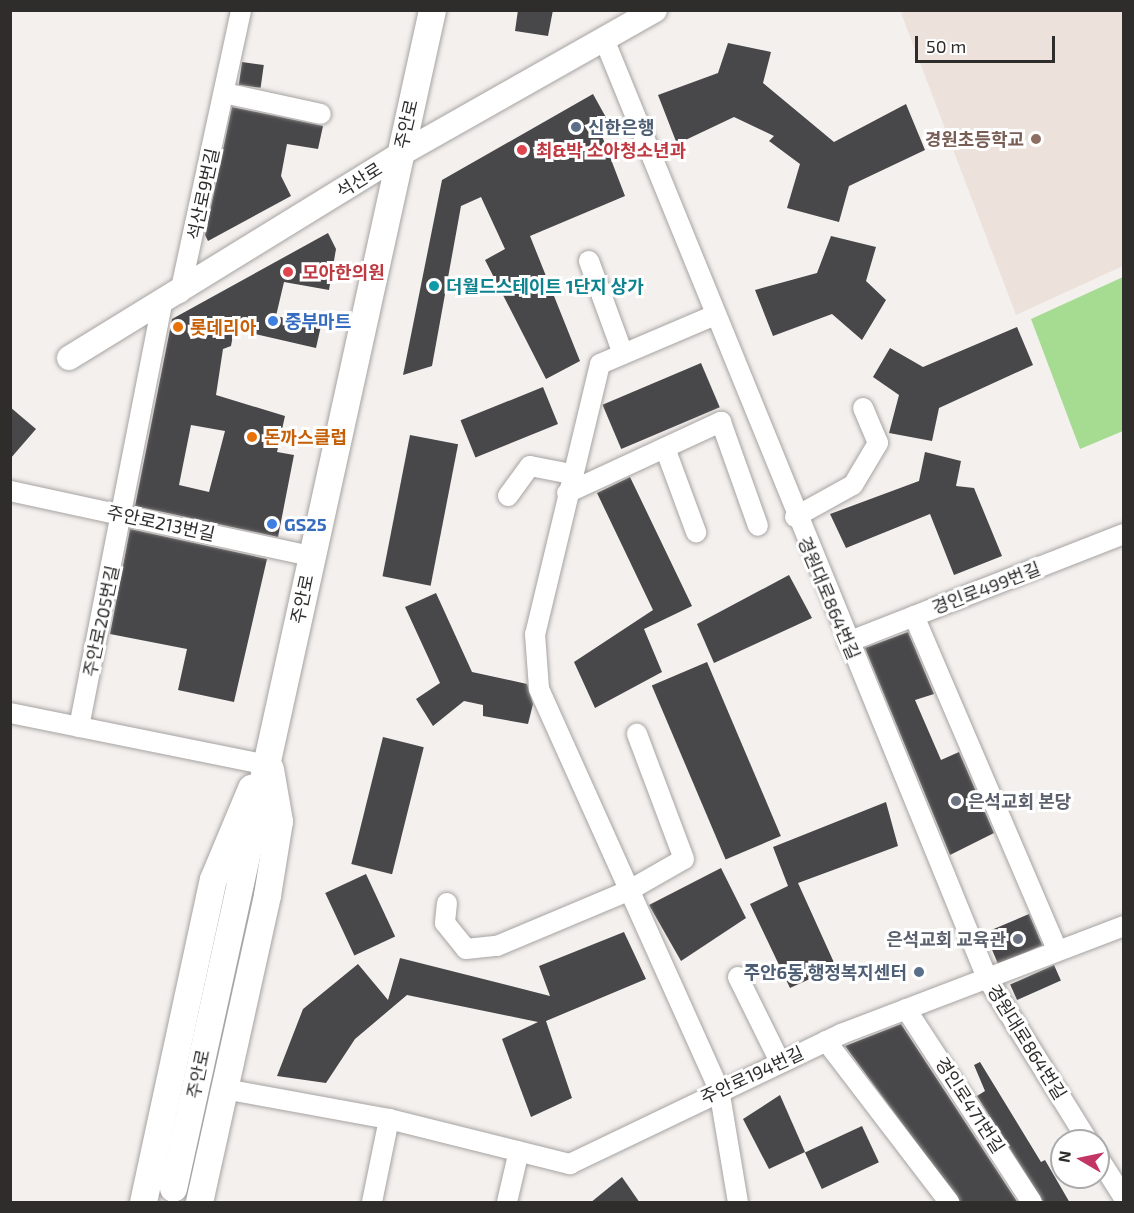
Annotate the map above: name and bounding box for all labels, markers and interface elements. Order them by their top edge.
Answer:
scale bar [918,24,1058,62]
text: 50 m [926,35,966,57]
street label: 주안로 [390,97,422,151]
place label: 신한은행 [588,116,654,138]
marker: 신한은행 [569,120,583,134]
place label: 경원초등학교 [925,128,1024,150]
marker: 경원초등학교 [1029,132,1043,146]
place label: 최&박 소아청소년과 [536,139,686,161]
marker: 최&박 소아청소년과 [513,141,531,159]
street label: 석산로9번길 [183,146,223,242]
street label: 석산로 [332,158,386,202]
place label: 모아한의원 [302,261,385,283]
marker: 모아한의원 [279,263,297,281]
place label: 더월드스테이트 1단지 상가 [446,275,644,297]
marker: 더월드스테이트 1단지 상가 [427,279,441,293]
place label: 중부마트 [285,310,351,332]
marker: 중부마트 [266,314,280,328]
place label: 롯데리아 [190,316,256,338]
marker: 롯데리아 [171,320,185,334]
place label: 돈까스클럽 [264,426,347,448]
marker: 돈까스클럽 [245,430,259,444]
street label: 주안로213번길 [105,501,217,545]
place label: GS25 [284,513,327,535]
marker: GS25 [265,517,279,531]
street label: 경원대로864번길 [793,533,865,663]
street label: 경인로499번길 [929,557,1043,619]
street label: 주안로205번길 [79,563,123,679]
street label: 주안로 [286,572,318,626]
place label: 은석교회 본당 [968,790,1071,812]
marker: 은석교회 본당 [949,794,963,808]
place label: 은석교회 교육관 [886,928,1006,950]
marker: 은석교회 교육관 [1011,932,1025,946]
place label: 주안6동 행정복지센터 [743,961,907,983]
marker: 주안6동 행정복지센터 [912,965,926,979]
street label: 경원대로864번길 [983,980,1071,1104]
street label: 주안로194번길 [697,1042,807,1108]
street label: 주안로 [182,1047,214,1101]
street label: 경인로471번길 [931,1053,1009,1157]
north arrow [1050,1129,1110,1189]
text: N [1053,1149,1074,1164]

